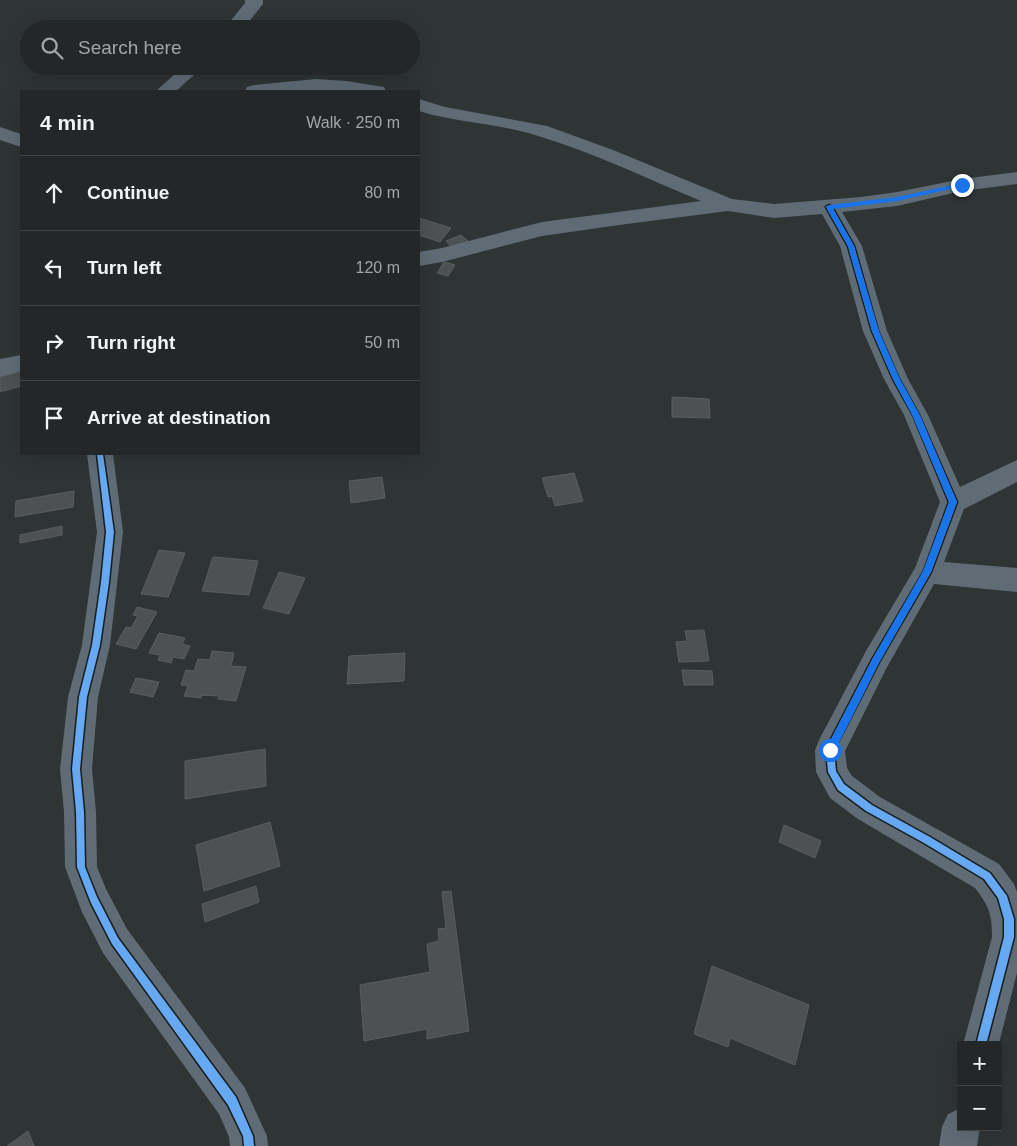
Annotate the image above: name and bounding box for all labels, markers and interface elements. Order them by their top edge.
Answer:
search box [20,20,420,75]
icon: search [38,34,66,62]
text: Search here [78,37,182,58]
text: 4 min [40,111,95,134]
text: Walk · 250 m [306,114,400,131]
route end [951,174,974,197]
icon: ahead [40,179,68,207]
text: Continue [87,182,169,203]
text: 80 m [364,184,400,201]
icon: left [40,254,68,282]
text: Turn left [87,257,162,278]
text: 120 m [356,259,400,276]
icon: right [40,329,68,357]
text: Turn right [87,332,175,353]
text: 50 m [364,334,400,351]
icon: arrive [40,404,68,432]
text: Arrive at destination [87,407,271,428]
route start [819,739,842,762]
map controls [957,1041,1002,1131]
button: + [957,1041,1002,1086]
button: − [957,1086,1002,1131]

